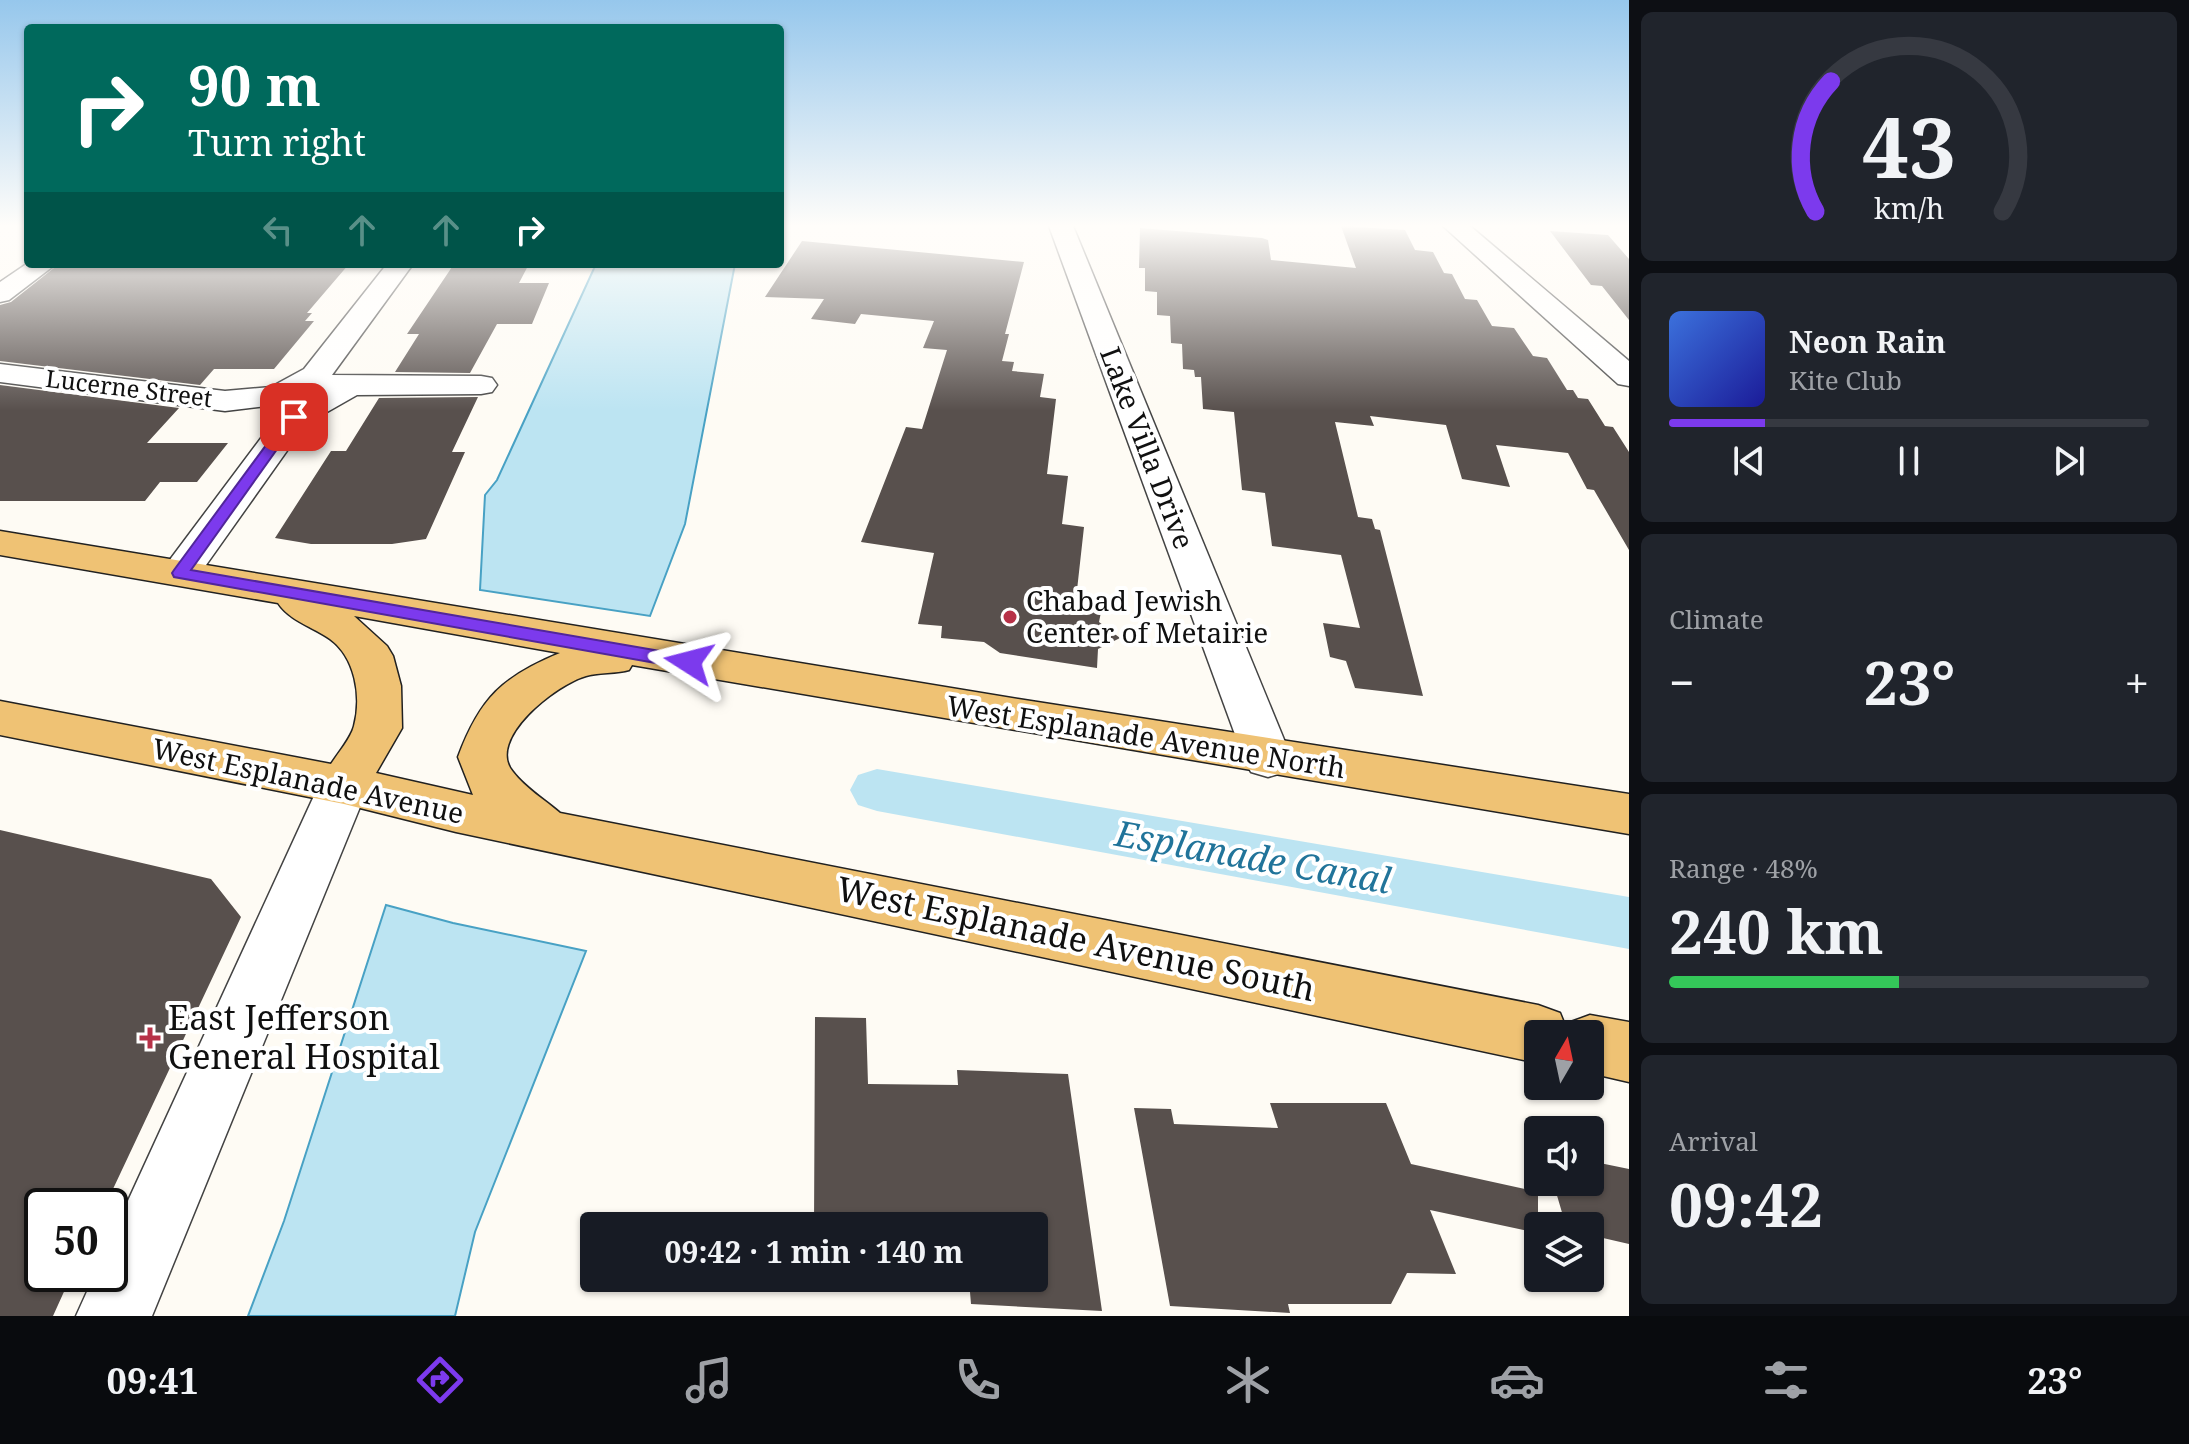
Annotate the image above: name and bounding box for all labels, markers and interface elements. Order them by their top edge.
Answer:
text: 90 m [188,46,321,122]
icon: right [56,56,160,160]
text: 43 [1862,89,1956,202]
text: Turn right [188,118,366,167]
text: km/h [1874,189,1944,228]
icon: left [256,208,300,252]
icon: ahead [340,208,384,252]
icon: ahead [424,208,468,252]
icon: right [508,208,552,252]
text: Neon Rain [1789,321,1946,362]
street label: Lake Villa Drive [1092,341,1204,554]
street label: Lucerne Street [44,361,214,414]
text: Kite Club [1789,362,1902,398]
pin [260,383,328,451]
icon: arrive [272,395,316,439]
icon: previous [1727,439,1771,483]
icon: pause [1887,439,1931,483]
icon: next [2047,439,2091,483]
place label: Chabad Jewish Center of Metairie [1026,581,1268,651]
text: Climate [1669,601,1764,637]
marker: Chabad Jewish Center of Metairie [1001,608,1019,626]
position arrow [647,620,731,704]
text: 23° [1864,641,1955,723]
text: − [1669,652,1694,712]
text: + [2124,652,2149,712]
street label: West Esplanade Avenue North [944,686,1348,786]
street label: West Esplanade Avenue [149,728,467,832]
water label: Esplanade Canal [1111,808,1395,905]
text: Range · 48% [1669,850,1818,886]
street label: West Esplanade Avenue South [833,865,1319,1011]
text: 240 km [1669,890,1884,972]
place label: East Jefferson General Hospital [168,994,440,1079]
north arrow [1524,1020,1604,1100]
map controls [1524,1020,1604,1292]
marker: East Jefferson General Hospital [139,1027,161,1049]
button: sound [1524,1116,1604,1196]
text: Arrival [1669,1123,1758,1159]
text: 09:42 [1669,1163,1823,1245]
speed limit sign: 50 [24,1188,128,1292]
button: layers [1524,1212,1604,1292]
text: 09:42 · 1 min · 140 m [665,1231,963,1272]
icon: directions [412,1352,468,1408]
icon: music [681,1352,737,1408]
icon: phone [950,1352,1006,1408]
icon: climate [1220,1352,1276,1408]
icon: car [1489,1352,1545,1408]
icon: filters [1758,1352,1814,1408]
text: 09:41 [107,1356,199,1405]
text: 23° [2027,1356,2082,1405]

